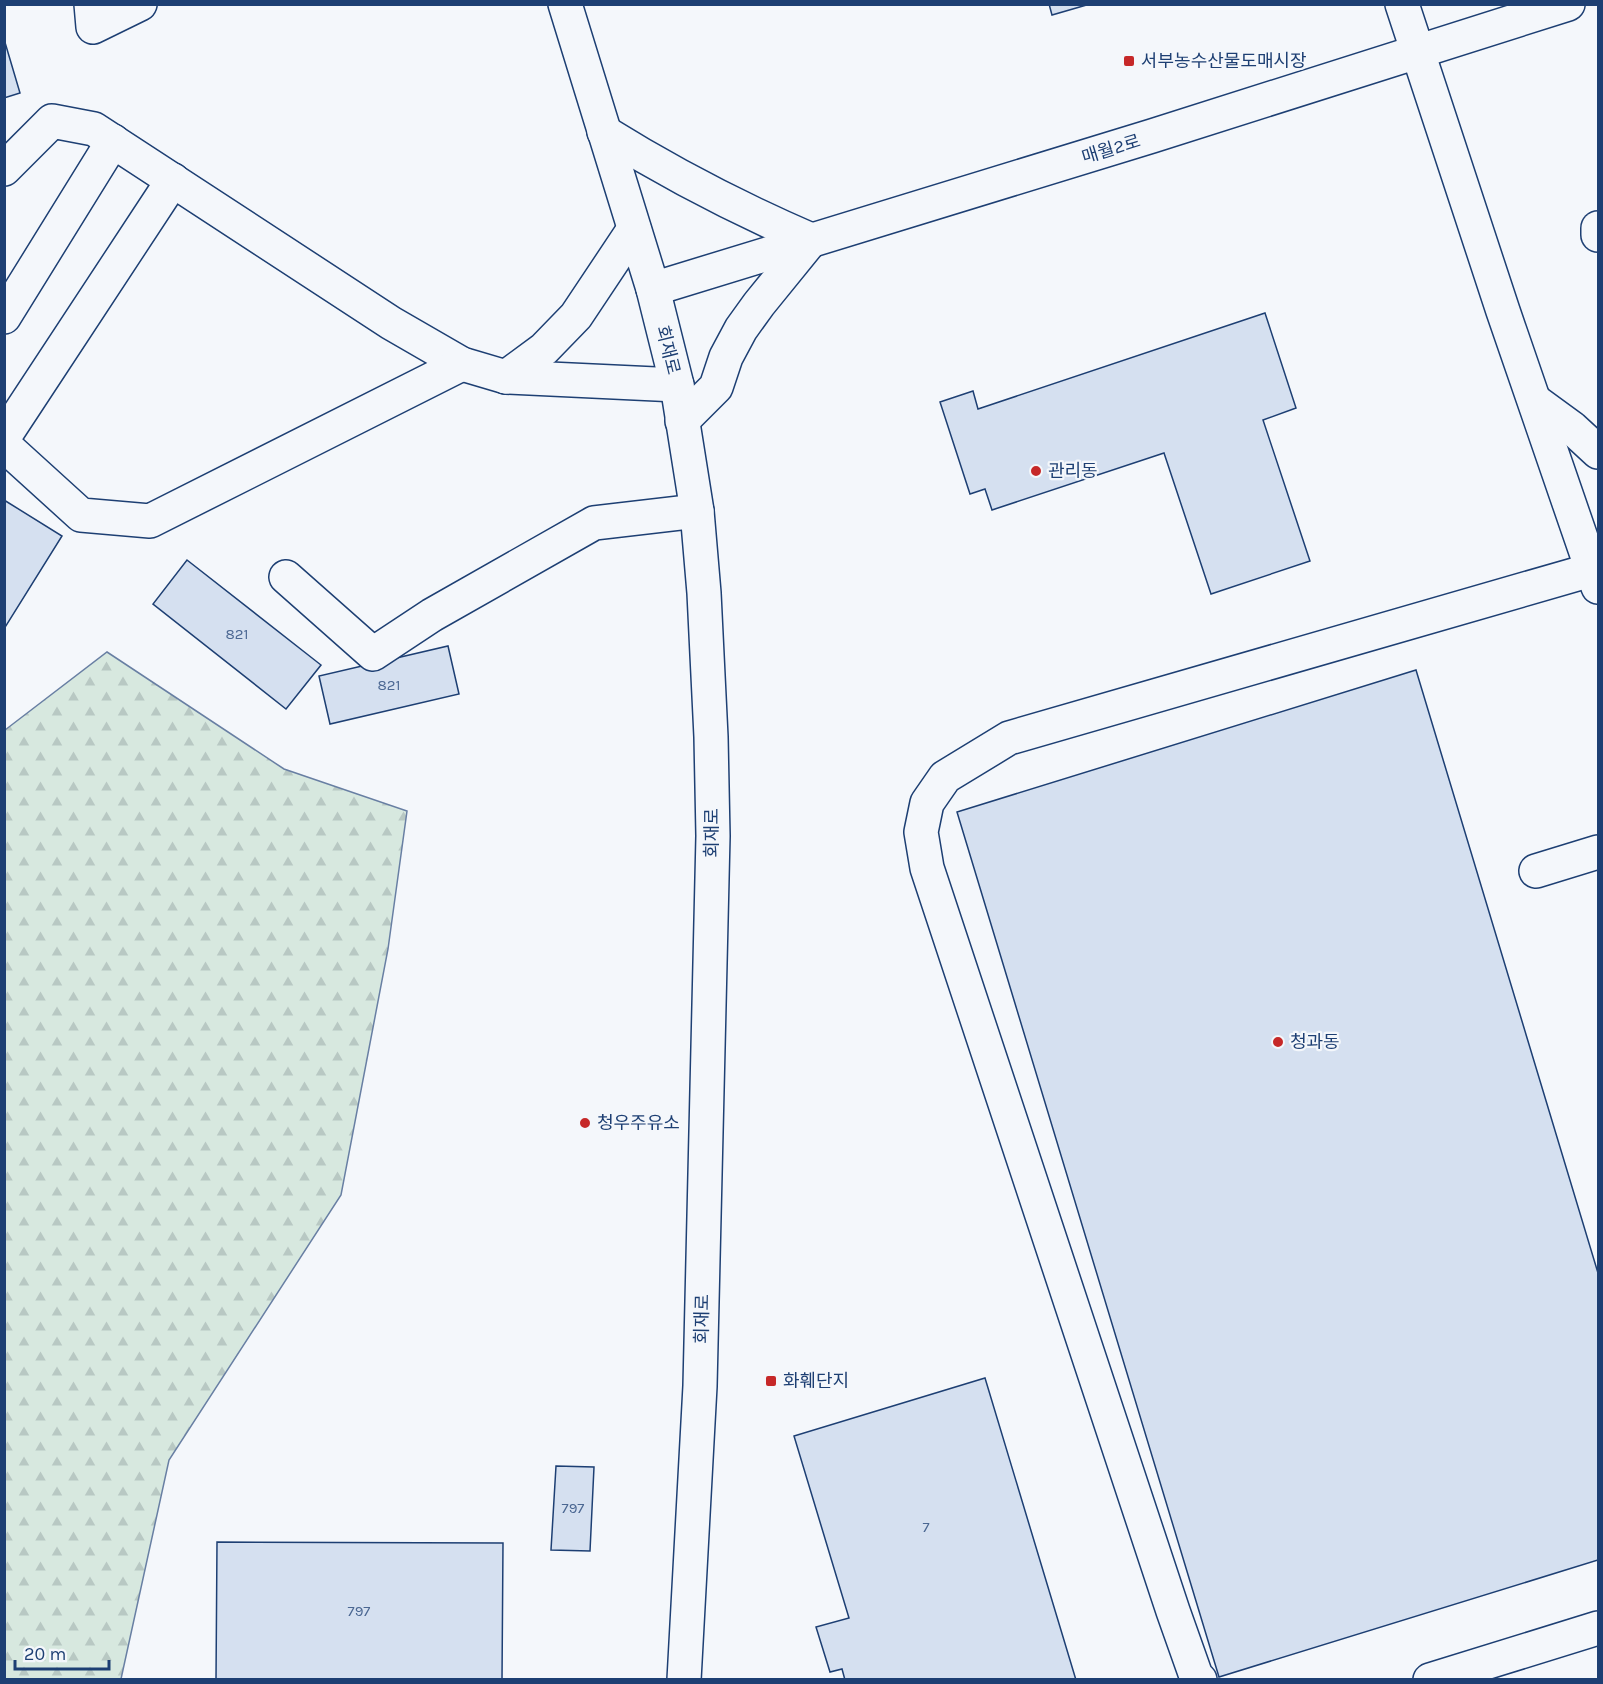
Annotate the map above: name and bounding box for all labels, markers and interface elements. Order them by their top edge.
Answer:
place label: 서부농수산물도매시장 [1141,50,1307,72]
marker: 서부농수산물도매시장 [1122,54,1136,68]
street label: 매월2로 [1079,130,1143,168]
street label: 회재로 [651,323,685,377]
place label: 관리동 [1048,460,1098,482]
marker: 관리동 [1029,464,1043,478]
house number: 821 [226,625,248,643]
house number: 821 [378,676,400,694]
street label: 회재로 [701,808,723,858]
place label: 청과동 [1290,1031,1340,1053]
marker: 청과동 [1271,1035,1285,1049]
place label: 청우주유소 [597,1112,680,1134]
marker: 청우주유소 [578,1116,592,1130]
street label: 회재로 [691,1294,713,1344]
place label: 화훼단지 [783,1370,849,1392]
marker: 화훼단지 [764,1374,778,1388]
house number: 797 [562,1499,584,1517]
house number: 7 [922,1518,930,1536]
house number: 797 [348,1602,370,1620]
scale bar [15,1633,110,1671]
text: 20 m [24,1643,66,1665]

